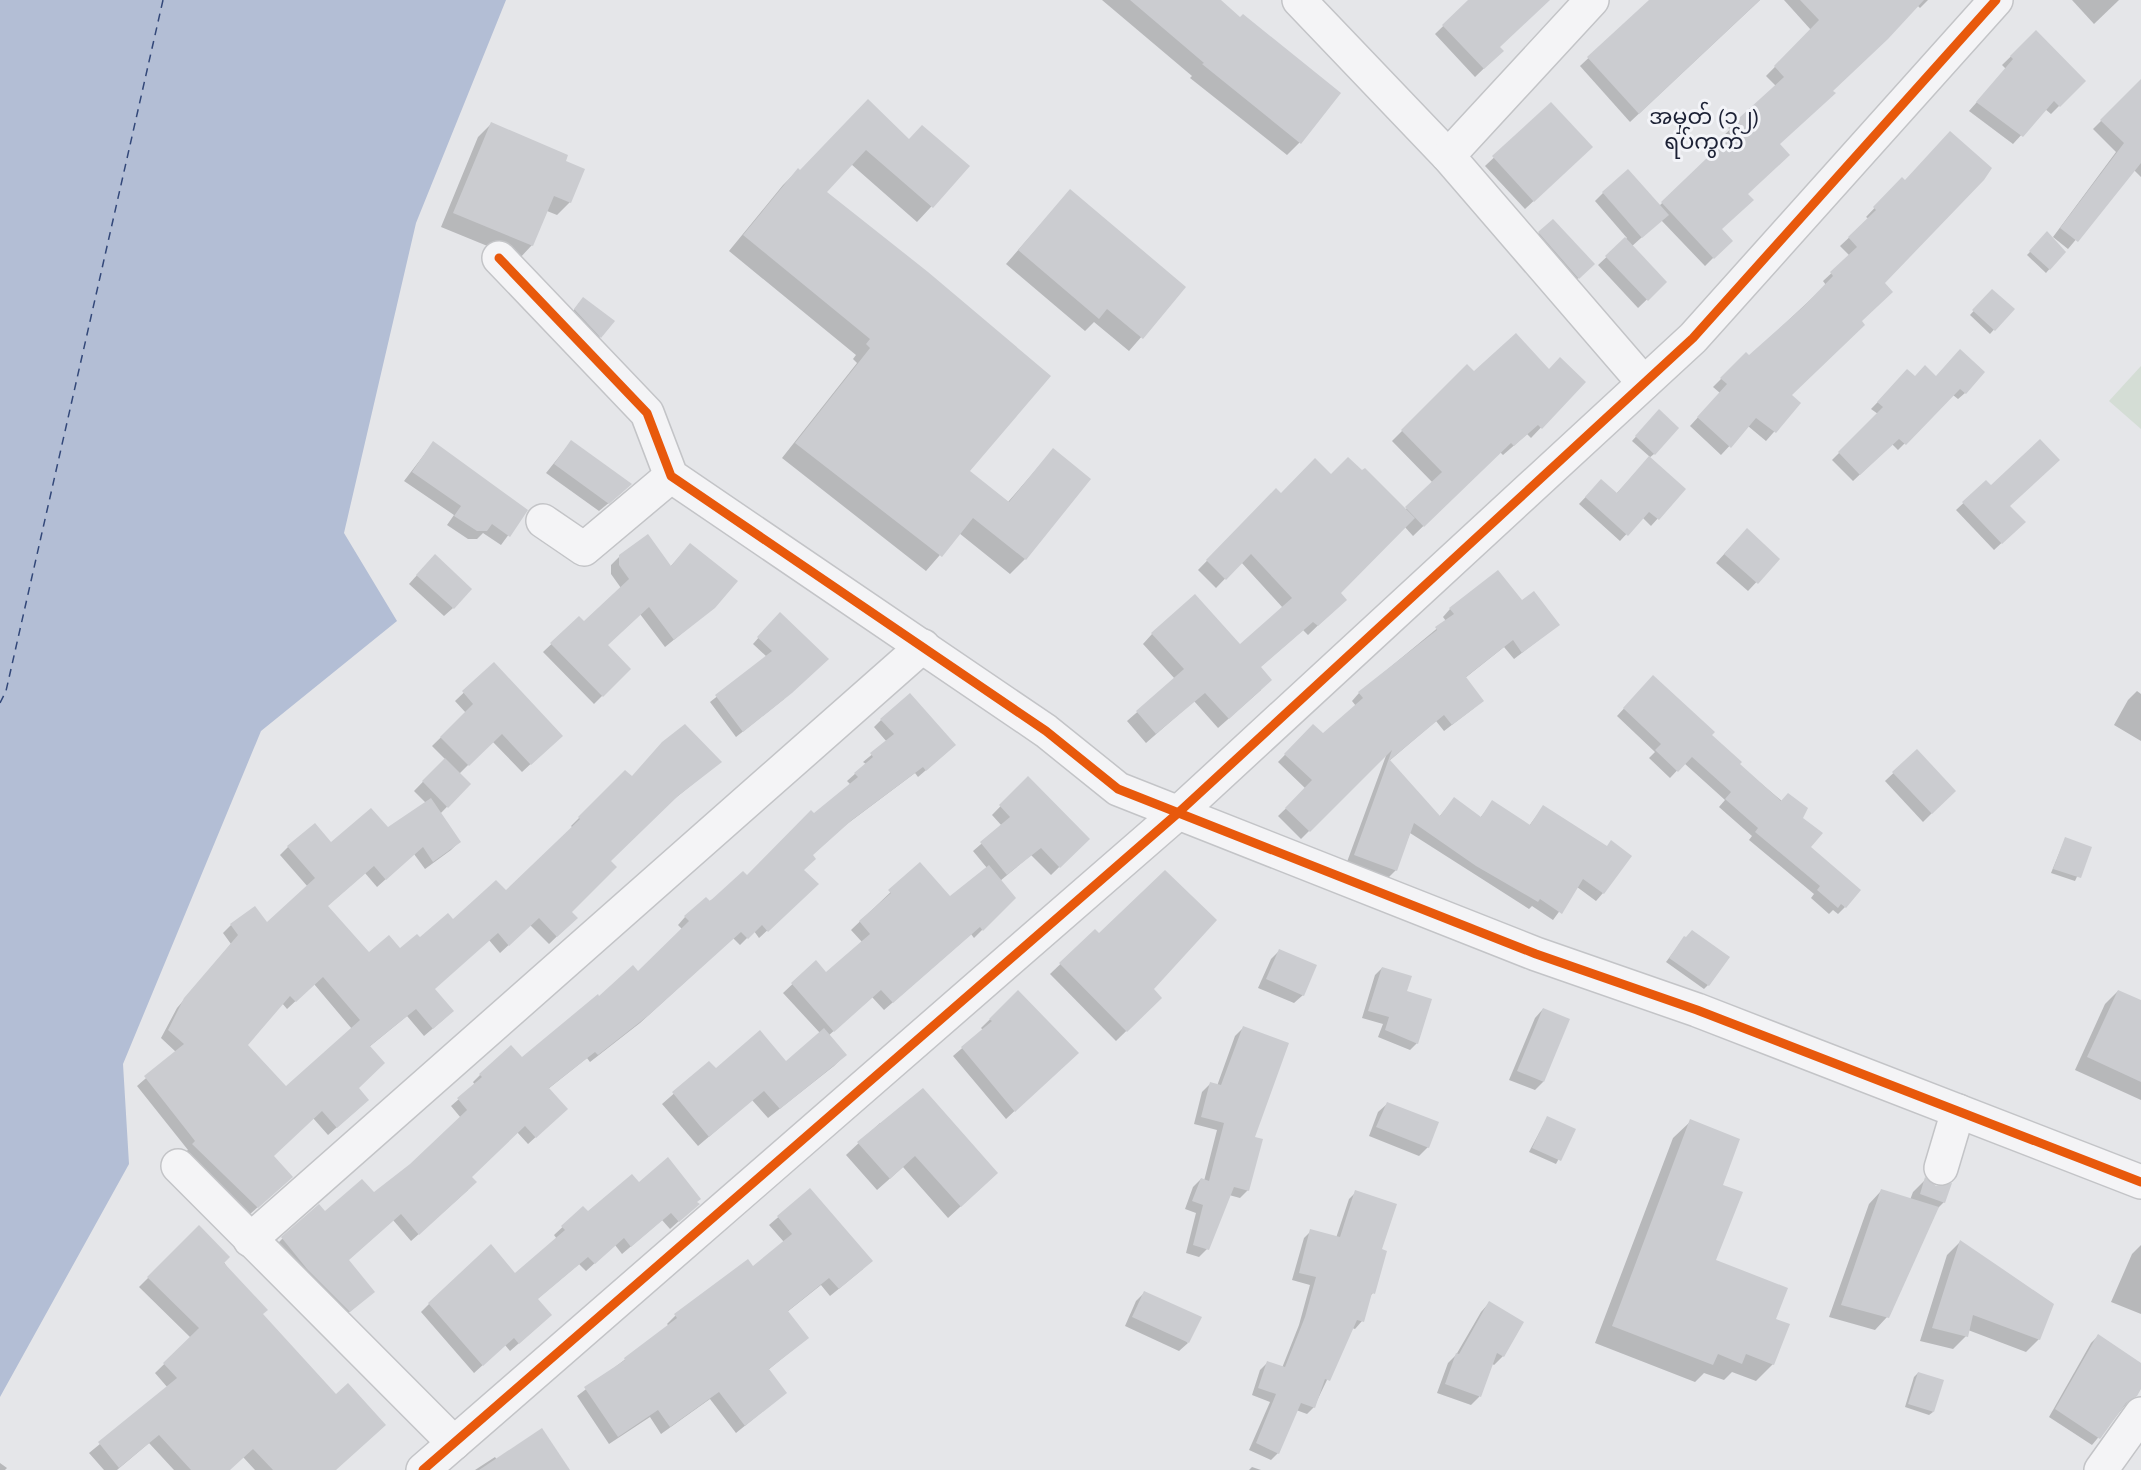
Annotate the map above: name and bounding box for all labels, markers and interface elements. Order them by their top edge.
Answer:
district label: အမှတ် (၁၂) ရပ်ကွက် [1649,101,1759,159]

